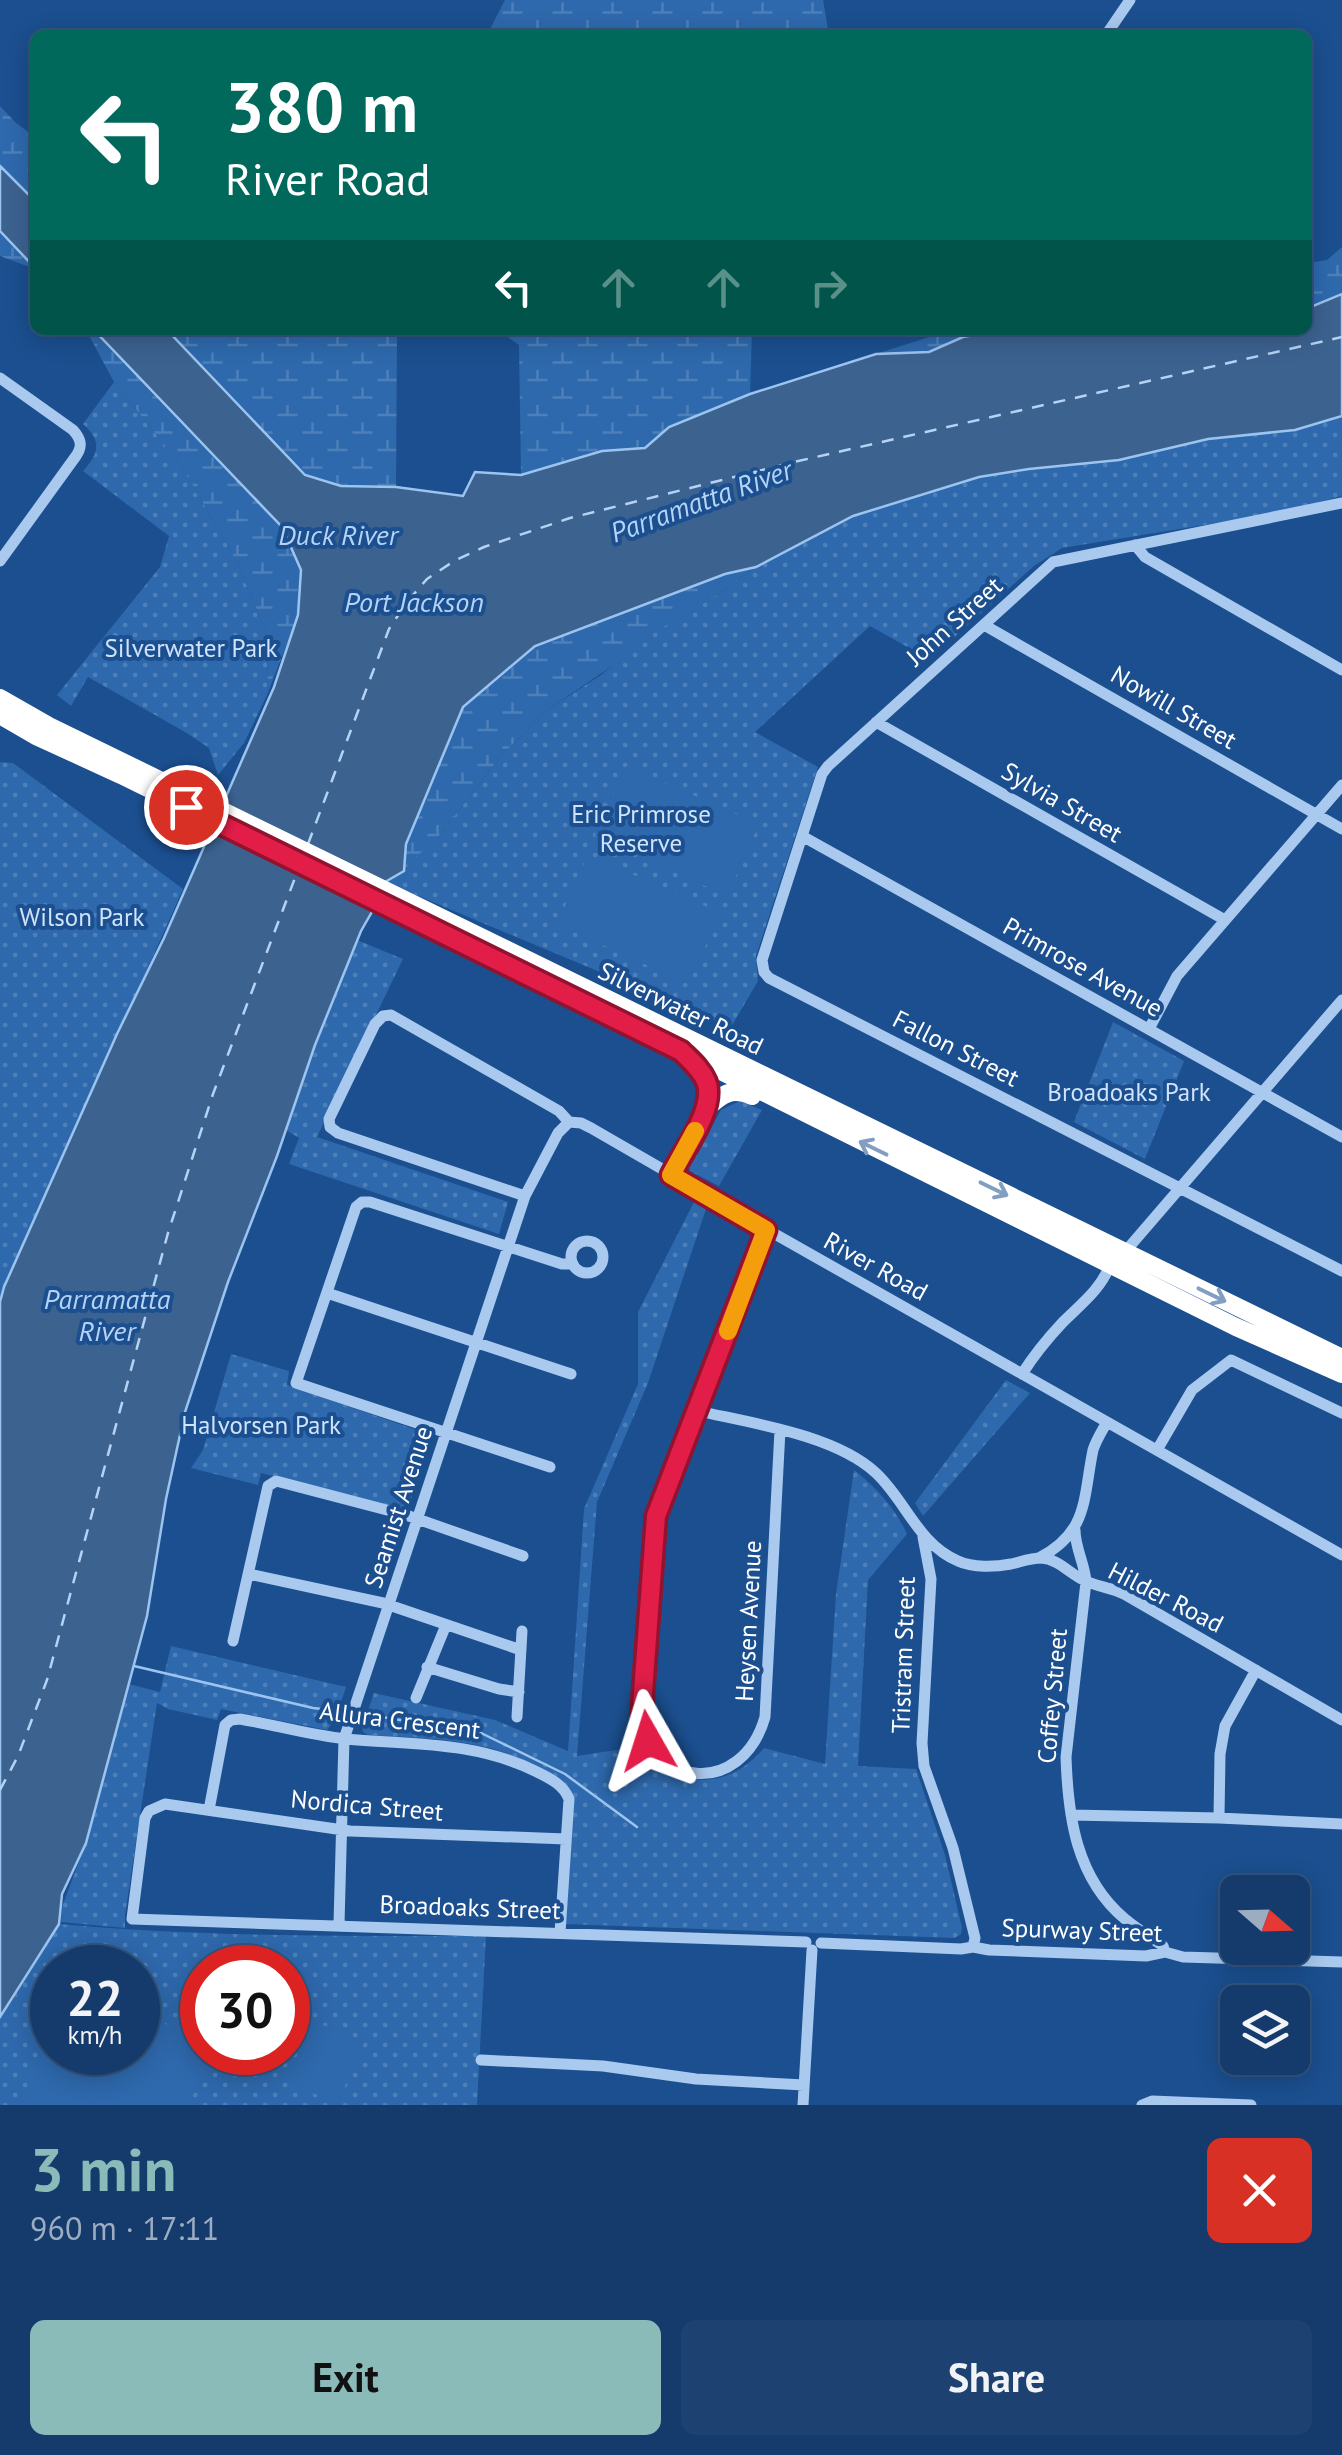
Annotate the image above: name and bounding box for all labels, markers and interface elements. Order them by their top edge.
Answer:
text: 380 m [225,61,418,151]
icon: left [60,70,190,200]
text: River Road [225,149,430,207]
icon: left [486,260,541,315]
icon: ahead [591,260,646,315]
icon: ahead [696,260,751,315]
icon: right [801,260,856,315]
water label: Parramatta River [605,450,799,551]
water label: Duck River [278,516,400,553]
street label: John Street [898,569,1009,673]
water label: Port Jackson [344,583,484,620]
park label: Silverwater Park [104,632,278,664]
street label: Nowill Street [1105,658,1243,756]
street label: Sylvia Street [996,755,1128,850]
pin [144,765,229,850]
icon: arrive [159,780,214,835]
park label: Eric Primrose Reserve [571,798,711,859]
park label: Wilson Park [20,901,144,933]
street label: Primrose Avenue [998,910,1168,1024]
street label: Silverwater Road [593,954,769,1062]
street label: Fallon Street [887,1003,1025,1094]
park label: Broadoaks Park [1047,1076,1211,1108]
one-way arrow [859,1138,889,1157]
one-way arrow [979,1180,1009,1199]
street label: River Road [818,1224,934,1308]
water label: Parramatta River [44,1280,171,1349]
one-way arrow [1196,1287,1226,1306]
park label: Halvorsen Park [181,1409,341,1441]
street label: Seamist Avenue [357,1422,439,1592]
street label: Heysen Avenue [728,1540,768,1702]
street label: Hilder Road [1103,1554,1229,1640]
street label: Tristram Street [884,1575,922,1734]
street label: Coffey Street [1030,1627,1074,1765]
position arrow [596,1689,700,1793]
street label: Allura Crescent [318,1694,483,1746]
street label: Nordica Street [289,1782,445,1828]
north arrow [1220,1875,1310,1965]
map controls [1220,1875,1310,2075]
street label: Broadoaks Street [379,1888,562,1926]
street label: Spurway Street [1001,1911,1163,1949]
speed limit sign: 30 [180,1945,310,2075]
text: 22 [67,1965,123,2030]
button: layers [1220,1985,1310,2075]
text: km/h [68,2019,122,2051]
text: 3 min [30,2130,176,2208]
button: close [1207,2138,1312,2243]
text: 960 m · 17:11 [30,2207,219,2249]
button: Exit [30,2320,661,2435]
button: Share [681,2320,1312,2435]

